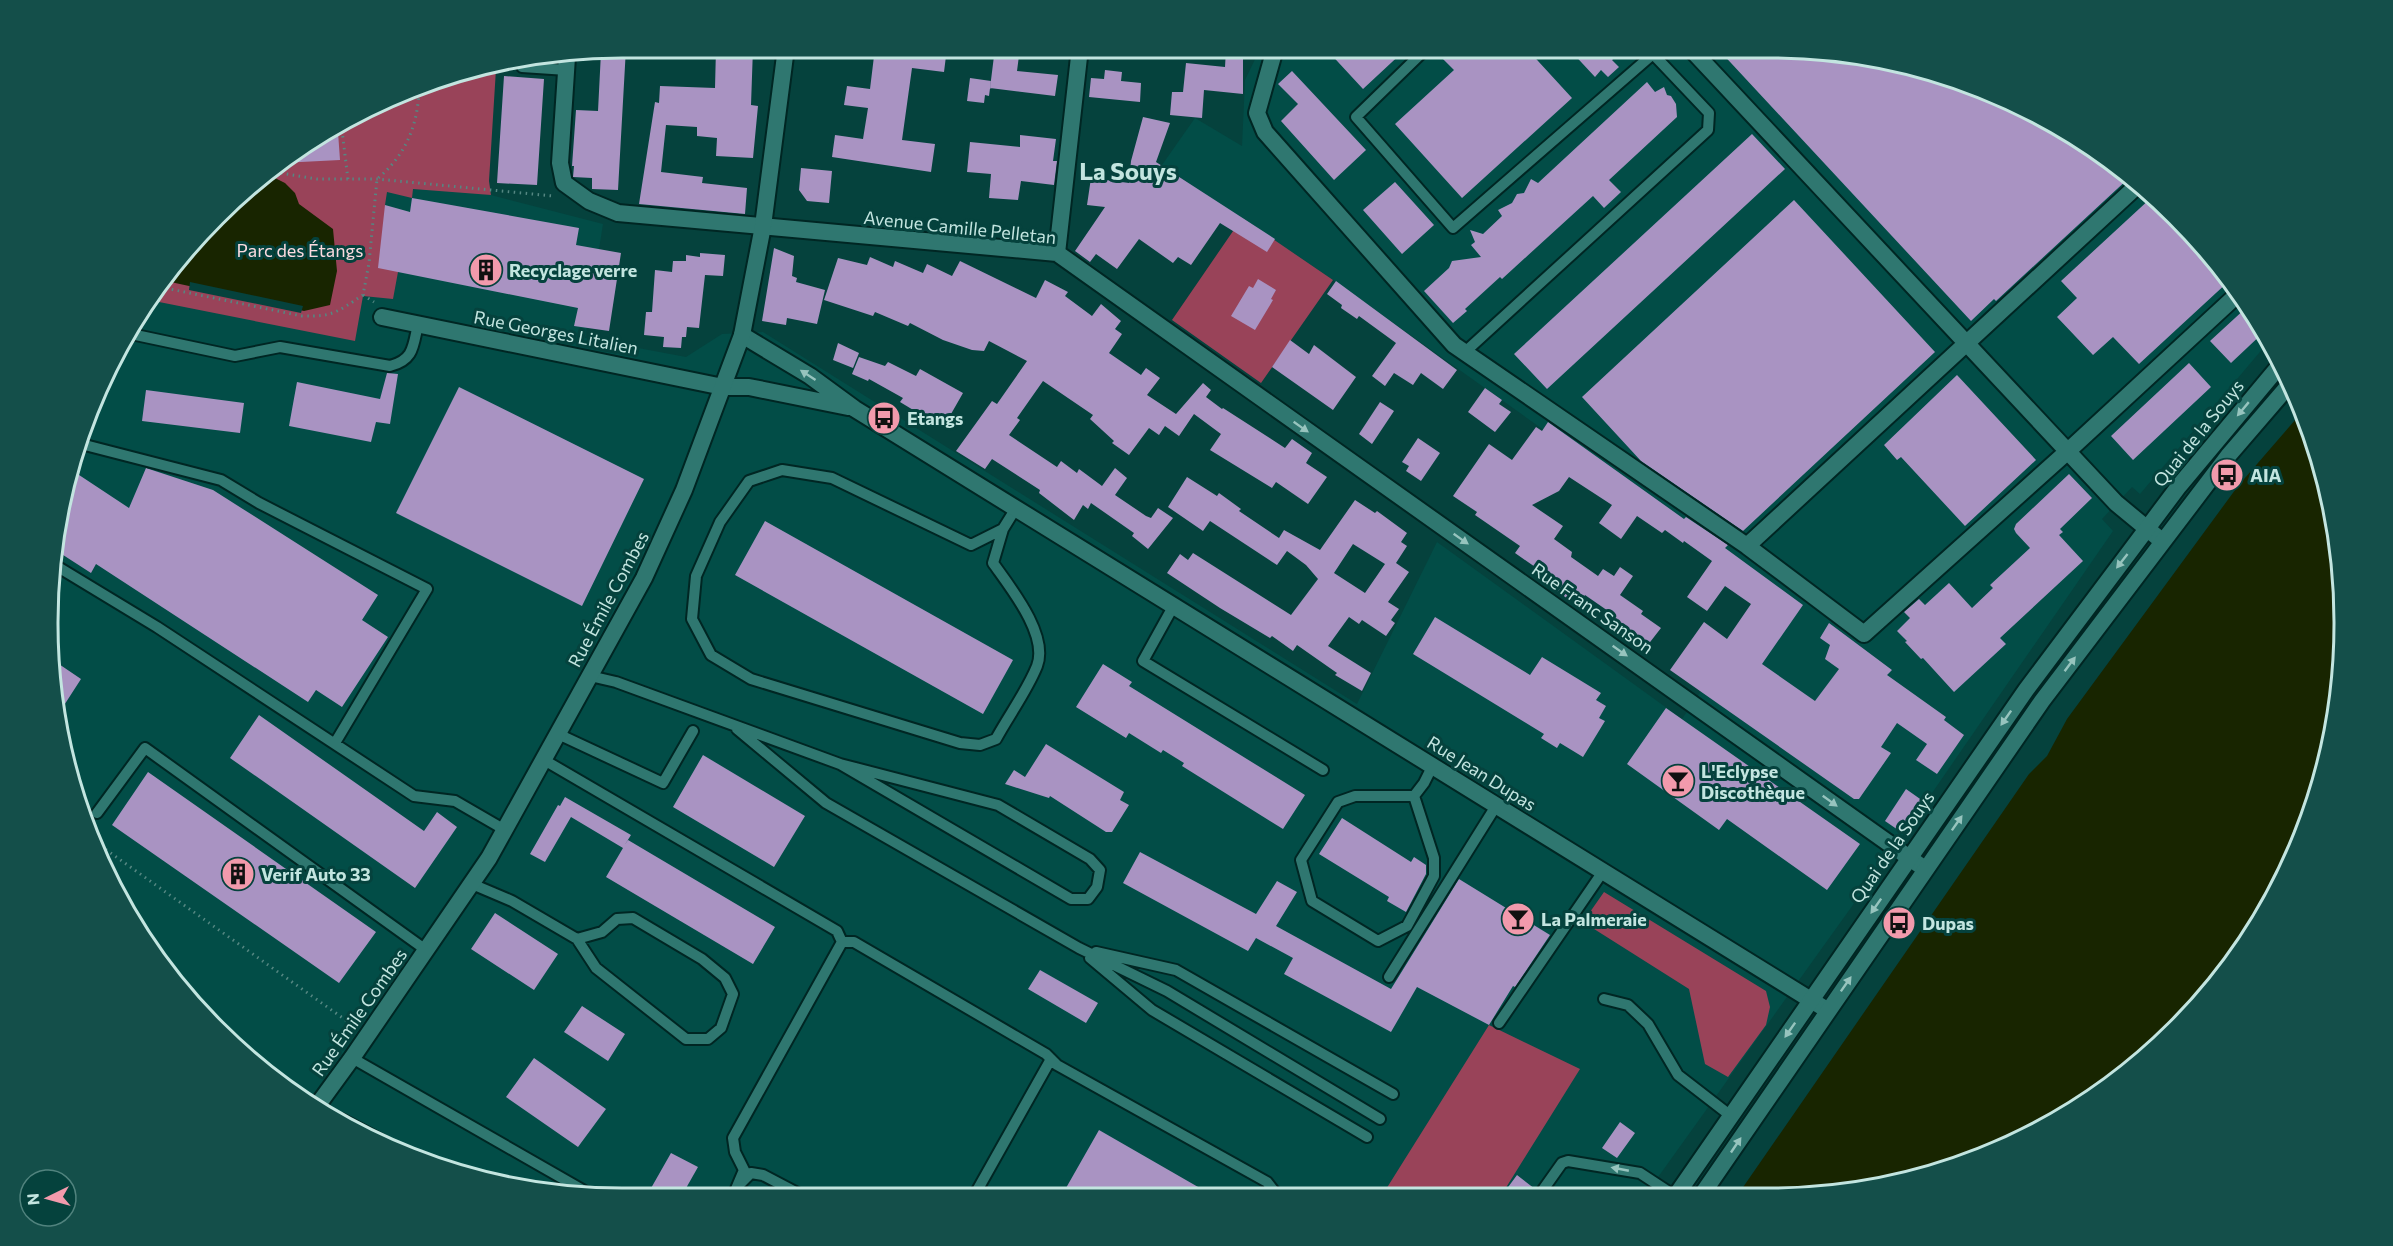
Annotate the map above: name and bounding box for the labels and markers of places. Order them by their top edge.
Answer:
building icon: Recyclage verre [468,252,504,288]
place label: Recyclage verre [509,259,637,281]
bus stop icon: Etangs [866,400,902,436]
place label: Etangs [907,407,963,429]
bus stop icon: AIA [2209,457,2245,493]
place label: AIA [2250,464,2282,486]
place label: L'Eclypse Discothèque [1701,760,1805,803]
bar icon: L'Eclypse Discothèque [1660,763,1696,799]
building icon: Verif Auto 33 [220,856,256,892]
place label: Verif Auto 33 [261,863,371,885]
bar icon: La Palmeraie [1500,901,1536,937]
bus stop icon: Dupas [1881,905,1917,941]
place label: La Palmeraie [1541,908,1647,930]
place label: Dupas [1922,912,1974,934]

